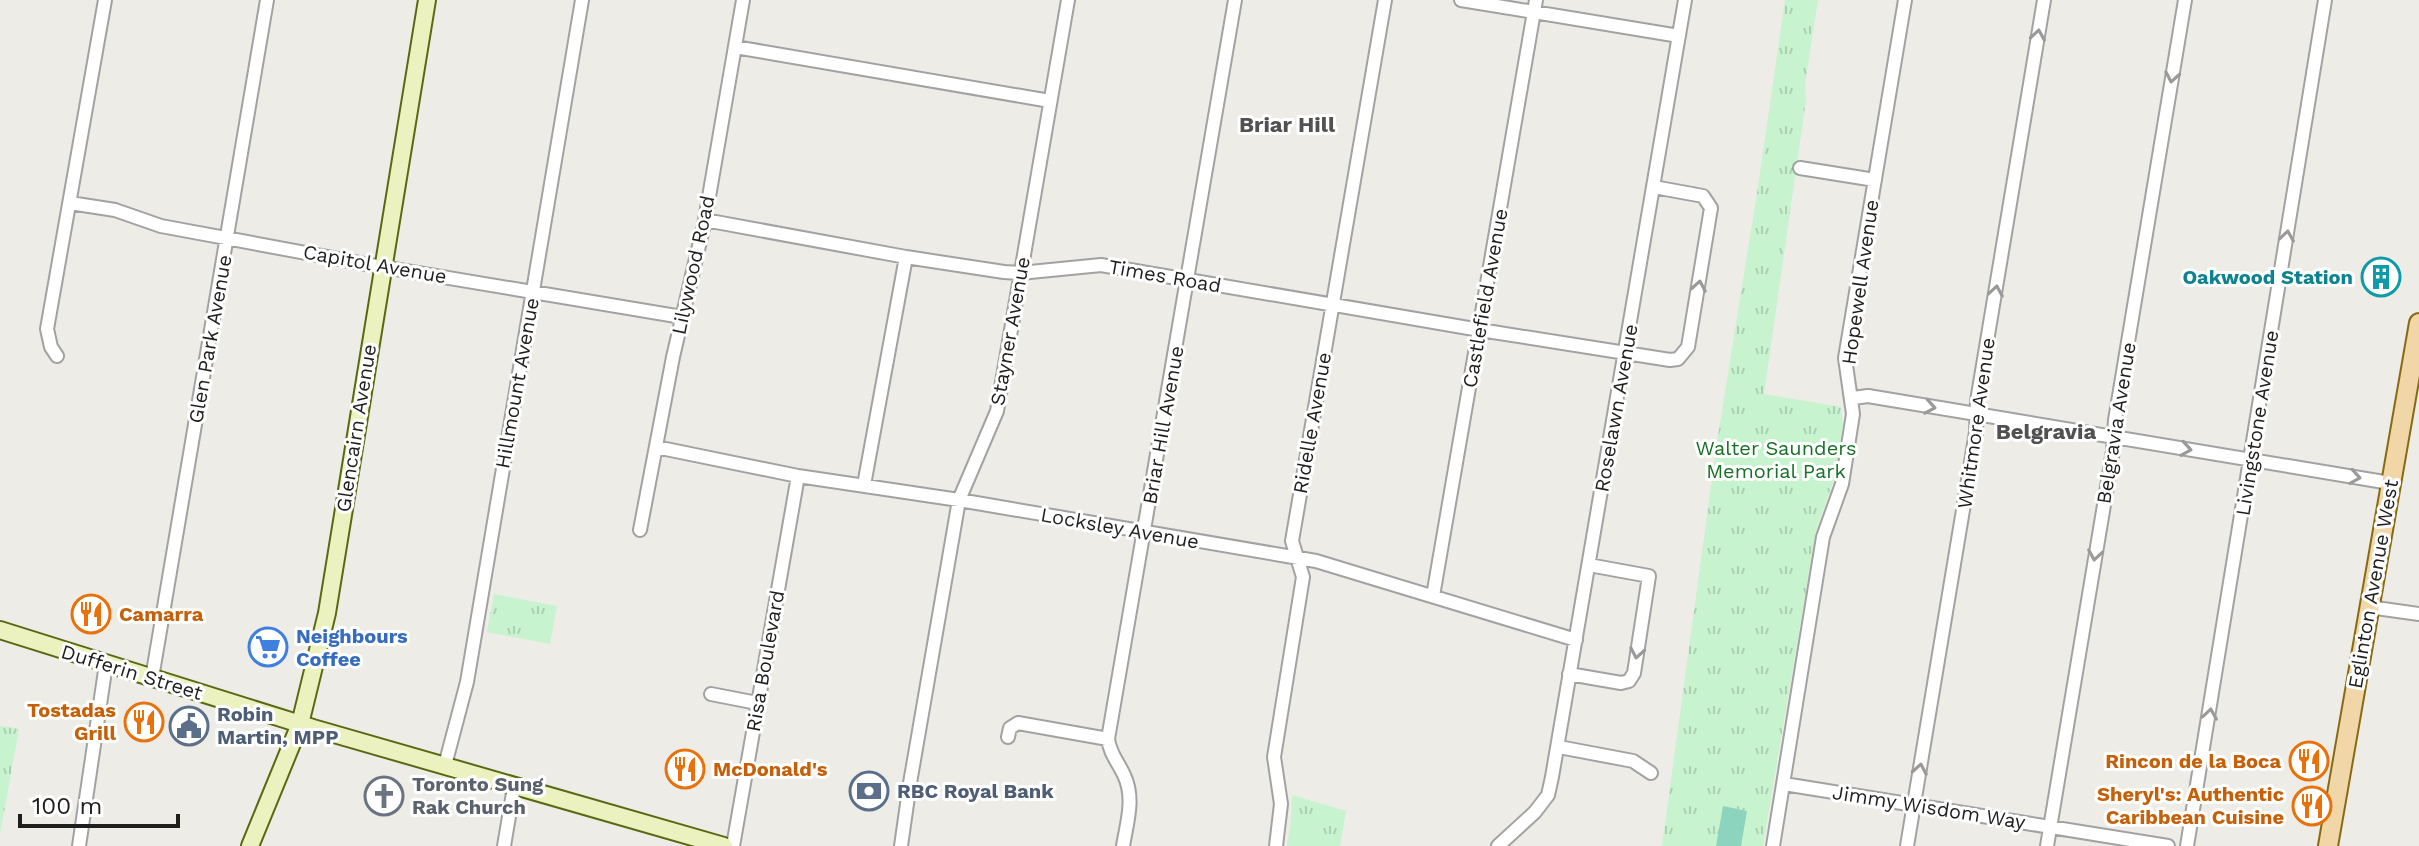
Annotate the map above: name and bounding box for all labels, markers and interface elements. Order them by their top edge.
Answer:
one-way arrow [2029,28,2046,42]
one-way arrow [2165,70,2182,84]
district label: Briar Hill [1239,112,1336,137]
street label: Lilywood Road [667,193,719,337]
street label: Hopewell Avenue [1837,198,1883,366]
street label: Castlefield Avenue [1457,206,1513,390]
one-way arrow [2278,229,2295,243]
street label: Capitol Avenue [301,240,449,288]
street label: Glen Park Avenue [183,253,237,425]
street label: Times Road [1107,254,1223,298]
street label: Stayner Avenue [985,255,1035,407]
building icon: Oakwood Station [2360,256,2402,298]
place label: Oakwood Station [2182,265,2353,289]
one-way arrow [1689,279,1706,293]
one-way arrow [1986,284,2003,298]
street label: Hillmount Avenue [490,296,544,470]
street label: Roselawn Avenue [1589,322,1643,494]
street label: Livingstone Avenue [2230,328,2284,518]
street label: Whitmore Avenue [1952,336,2000,510]
street label: Belgravia Avenue [2091,340,2141,506]
street label: Glencairn Avenue [331,342,381,514]
street label: Briar Hill Avenue [1137,344,1189,506]
street label: Ridelle Avenue [1288,350,1336,496]
one-way arrow [1923,397,1936,414]
district label: Belgravia [1996,419,2096,444]
park label: Walter Saunders Memorial Park [1696,436,1856,483]
one-way arrow [2179,440,2193,457]
one-way arrow [2348,468,2362,485]
street label: Eglinton Avenue West [2343,477,2403,690]
street label: Locksley Avenue [1039,502,1201,554]
one-way arrow [2088,548,2105,561]
street label: Risa Boulevard [741,588,789,734]
restaurant icon: Camarra [70,593,112,635]
place label: Camarra [119,602,204,626]
place label: Neighbours Coffee [296,624,408,671]
supermarket icon: Neighbours Coffee [247,626,289,668]
street label: Dufferin Street [58,639,206,705]
one-way arrow [1630,646,1647,660]
place label: Tostadas Grill [27,698,116,745]
restaurant icon: Tostadas Grill [123,701,165,743]
place label: Robin Martin, MPP [217,702,339,749]
public building icon: Robin Martin, MPP [168,705,210,747]
one-way arrow [2200,707,2217,721]
restaurant icon: Rincon de la Boca [2288,740,2330,782]
restaurant icon: McDonald's [664,748,706,790]
place label: Rincon de la Boca [2105,749,2281,773]
place label: McDonald's [713,757,828,781]
one-way arrow [1911,762,1928,776]
bank icon: RBC Royal Bank [848,770,890,812]
place label: Toronto Sung Rak Church [412,772,544,819]
church icon: Toronto Sung Rak Church [363,775,405,817]
scale bar [20,778,178,828]
place label: RBC Royal Bank [897,779,1054,803]
street label: Jimmy Wisdom Way [1831,780,2028,834]
place label: Sheryl's: Authentic Caribbean Cuisine [2097,782,2284,829]
restaurant icon: Sheryl's: Authentic Caribbean Cuisine [2291,785,2333,827]
text: 100 m [32,792,102,820]

